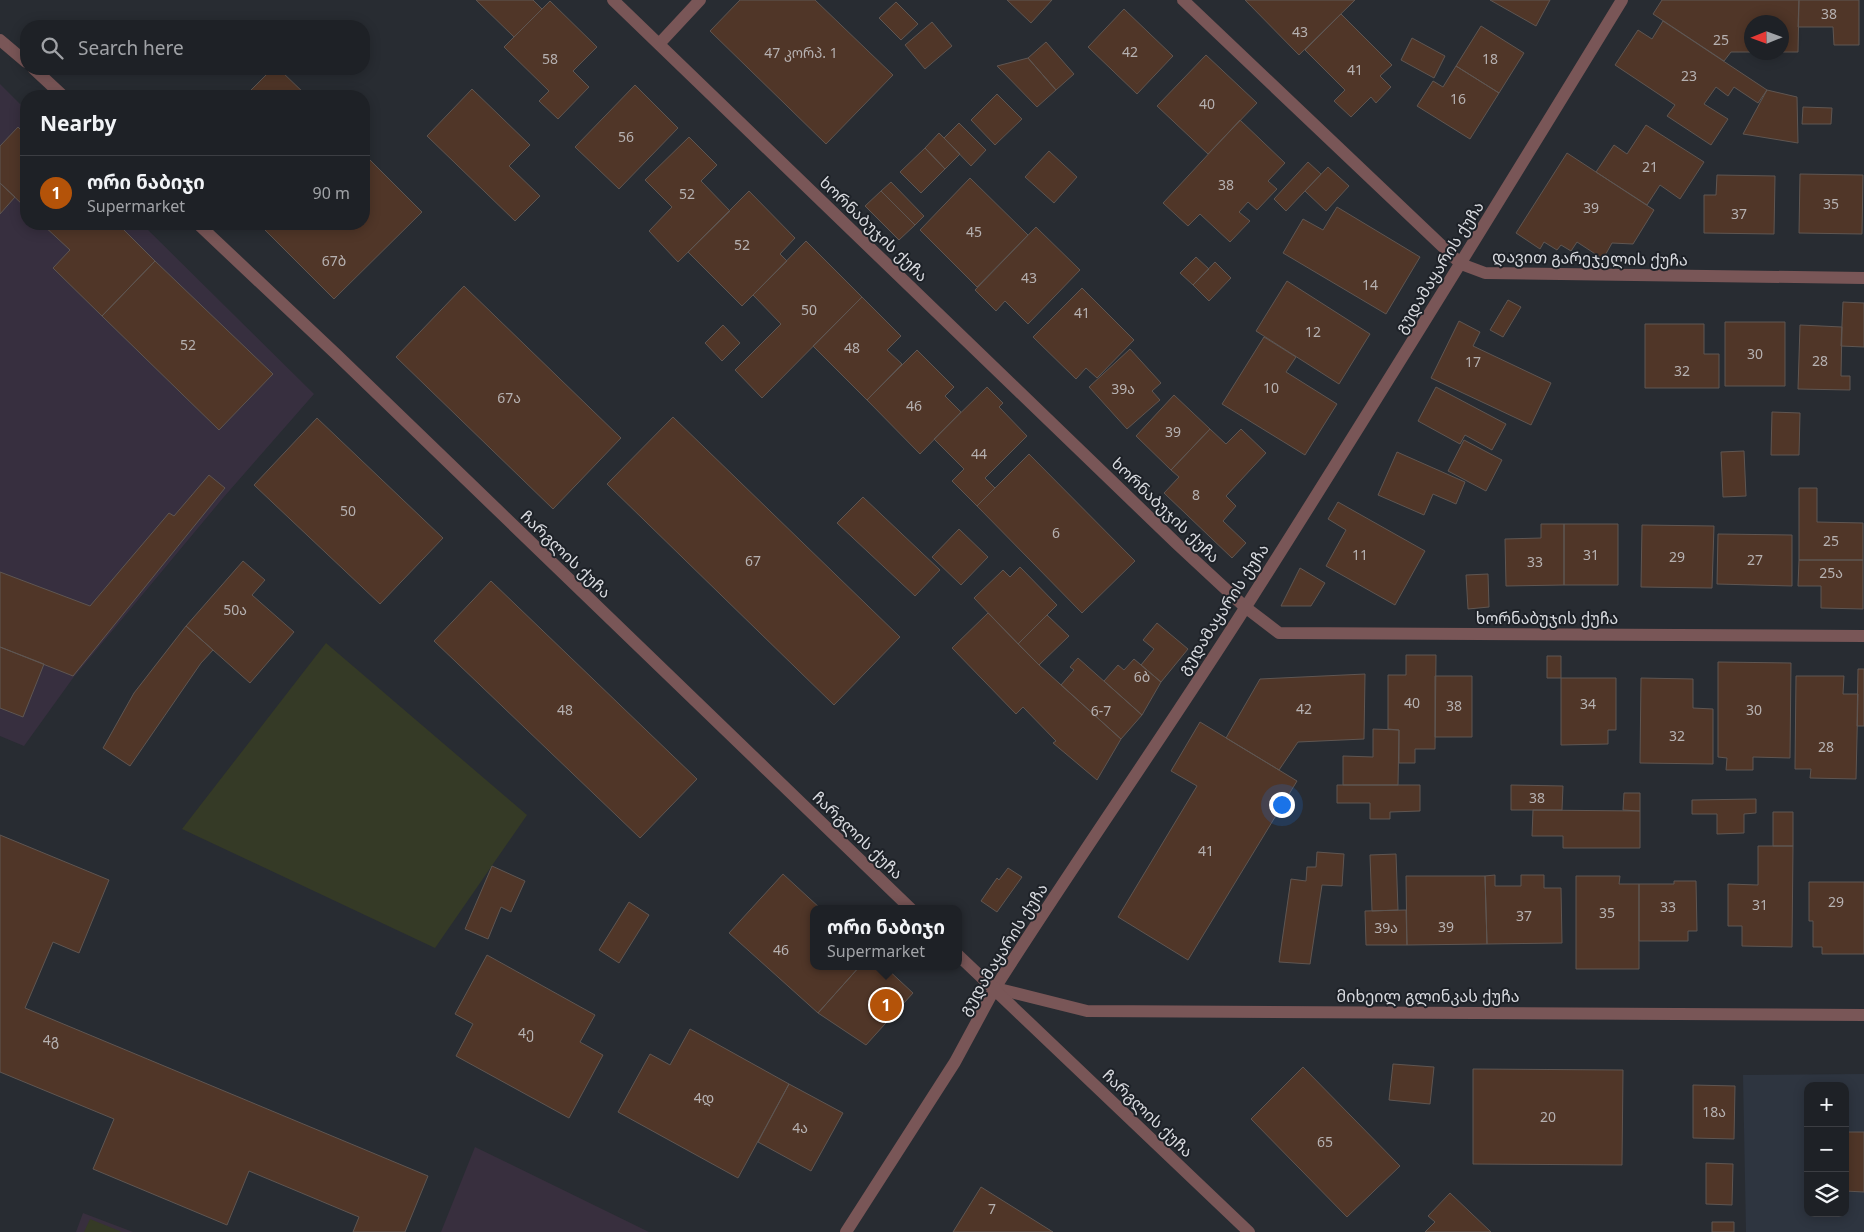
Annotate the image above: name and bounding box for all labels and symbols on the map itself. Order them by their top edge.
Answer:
house number: 38 [1821,4,1837,23]
north arrow [1744,15,1789,60]
house number: 43 [1292,22,1308,41]
house number: 25 [1713,30,1729,49]
house number: 42 [1122,42,1138,61]
house number: 47 კორპ. 1 [764,43,838,62]
house number: 58 [542,49,558,68]
house number: 18 [1482,49,1498,68]
house number: 41 [1347,60,1363,79]
house number: 23 [1681,66,1697,85]
house number: 16 [1450,89,1466,108]
house number: 40 [1199,94,1215,113]
house number: 56 [618,127,634,146]
house number: 21 [1642,157,1658,176]
street label: ხორნაბუჯის ქუჩა [815,172,933,286]
house number: 38 [1218,175,1234,194]
house number: 52 [679,184,695,203]
house number: 35 [1823,194,1839,213]
street label: გუდამაყარის ქუჩა [1389,197,1489,337]
house number: 39 [1583,198,1599,217]
house number: 37 [1731,204,1747,223]
house number: 45 [966,222,982,241]
house number: 52 [734,235,750,254]
street label: დავით გარეჯელის ქუჩა [1492,245,1688,271]
house number: 67ბ [322,251,346,270]
house number: 43 [1021,268,1037,287]
house number: 14 [1362,275,1378,294]
house number: 50 [801,300,817,319]
house number: 41 [1074,303,1090,322]
house number: 12 [1305,322,1321,341]
house number: 52 [180,335,196,354]
house number: 48 [844,338,860,357]
house number: 30 [1747,344,1763,363]
house number: 28 [1812,351,1828,370]
house number: 17 [1465,352,1481,371]
house number: 32 [1674,361,1690,380]
house number: 10 [1263,378,1279,397]
house number: 39ა [1111,379,1135,398]
house number: 67ა [497,388,521,407]
house number: 46 [906,396,922,415]
house number: 39 [1165,422,1181,441]
house number: 44 [971,444,987,463]
street label: ხორნაბუჯის ქუჩა [1107,453,1225,567]
house number: 8 [1192,485,1200,504]
house number: 50 [340,501,356,520]
street label: ჩარგლის ქუჩა [516,505,616,603]
house number: 6 [1052,523,1060,542]
house number: 25 [1823,531,1839,550]
street label: გუდამაყარის ქუჩა [1172,539,1274,679]
house number: 11 [1352,545,1368,564]
house number: 31 [1583,545,1599,564]
house number: 29 [1669,547,1685,566]
house number: 27 [1747,550,1763,569]
house number: 67 [745,551,761,570]
house number: 33 [1527,552,1543,571]
house number: 25ა [1819,563,1843,582]
house number: 50ა [223,600,247,619]
street label: ხორნაბუჯის ქუჩა [1476,607,1618,629]
house number: 6ბ [1134,667,1150,686]
house number: 40 [1404,693,1420,712]
house number: 34 [1580,694,1596,713]
house number: 38 [1446,696,1462,715]
house number: 42 [1296,699,1312,718]
house number: 48 [557,700,573,719]
house number: 30 [1746,700,1762,719]
house number: 6-7 [1091,701,1111,720]
house number: 32 [1669,726,1685,745]
house number: 28 [1818,737,1834,756]
street label: ჩარგლის ქუჩა [808,786,908,884]
house number: 38 [1529,788,1545,807]
your location [1269,792,1295,818]
house number: 41 [1198,841,1214,860]
street label: გუდამაყარის ქუჩა [953,879,1053,1019]
house number: 29 [1828,892,1844,911]
house number: 31 [1752,895,1768,914]
house number: 33 [1660,897,1676,916]
house number: 35 [1599,903,1615,922]
house number: 37 [1516,906,1532,925]
house number: 39 [1438,917,1454,936]
house number: 39ა [1374,918,1398,937]
house number: 46 [773,940,789,959]
street label: მიხეილ გლინკას ქუჩა [1337,985,1519,1007]
pin: 1 [870,986,902,1024]
house number: 4ე [518,1023,534,1042]
house number: 4გ [43,1030,59,1049]
street label: ჩარგლის ქუჩა [1098,1064,1198,1162]
house number: 4დ [694,1088,714,1107]
house number: 18ა [1702,1102,1726,1121]
house number: 20 [1540,1107,1556,1126]
house number: 4ა [792,1118,808,1137]
house number: 65 [1317,1132,1333,1151]
house number: 7 [988,1199,996,1218]

